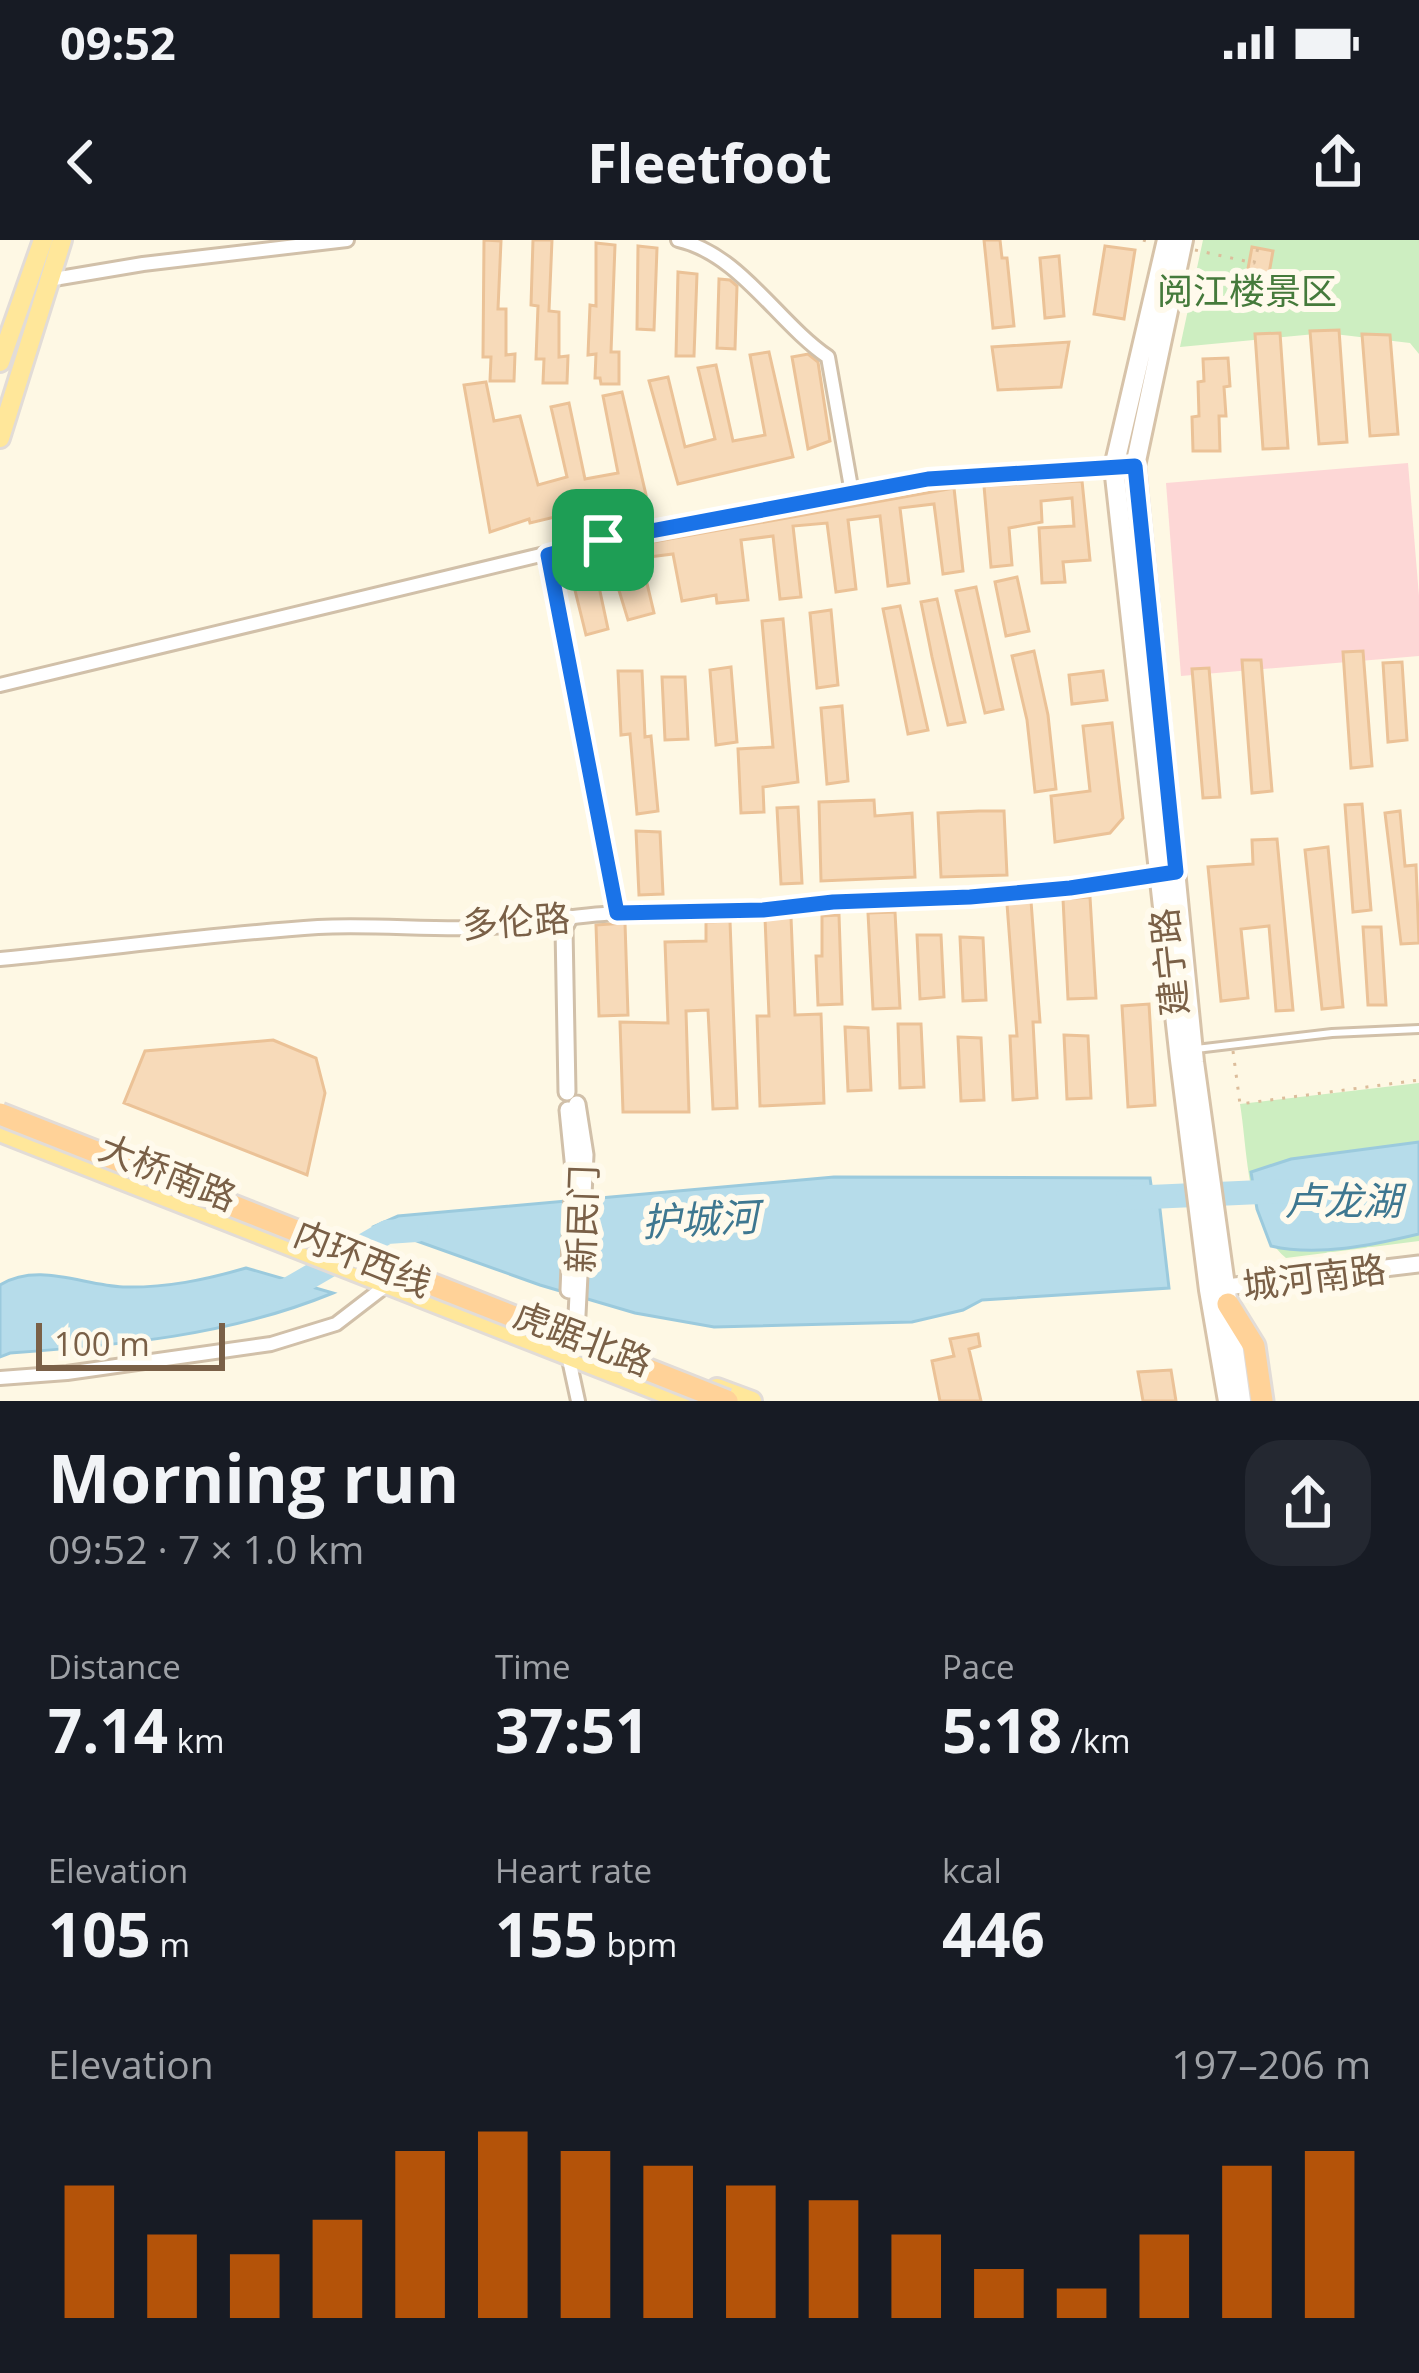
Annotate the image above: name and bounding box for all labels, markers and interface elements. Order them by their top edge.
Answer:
text: 09:52 [60,12,176,73]
text: Fleetfoot [587,125,832,199]
icon: back [48,129,114,195]
icon: share [1305,129,1371,195]
park label: 阅江楼景区 [1157,266,1337,315]
pin [552,489,654,591]
icon: arrive [570,507,636,573]
street label: 多伦路 [460,893,572,949]
street label: 建宁路 [1139,906,1199,1018]
street label: 大桥南路 [92,1122,244,1222]
street label: 新民门 [556,1164,608,1274]
water label: 卢龙湖 [1284,1173,1407,1226]
water label: 护城河 [640,1188,767,1248]
street label: 内环西线 [287,1208,439,1308]
street label: 城河南路 [1240,1244,1388,1310]
street label: 虎踞北路 [507,1289,659,1387]
scale bar [36,1317,225,1370]
text: 100 m [54,1321,150,1366]
text: Morning run [48,1432,459,1522]
button: share [1245,1440,1371,1566]
text: 09:52 · 7 × 1.0 km [48,1522,364,1575]
text: Distance [48,1644,181,1689]
text: Time [495,1644,571,1689]
text: Pace [942,1644,1015,1689]
text: 7.14 [48,1689,168,1771]
text: 37:51 [495,1689,649,1771]
text: 5:18 [942,1689,1062,1771]
text: km [168,1718,225,1763]
text: /km [1062,1718,1131,1763]
text: Elevation [48,1848,188,1893]
text: Heart rate [495,1848,652,1893]
text: kcal [942,1848,1002,1893]
text: 105 [48,1893,151,1975]
text: 155 [495,1893,598,1975]
text: 446 [942,1893,1045,1975]
text: m [151,1922,190,1967]
text: bpm [598,1922,677,1967]
text: Elevation [48,2037,214,2090]
text: 197–206 m [1171,2037,1371,2090]

